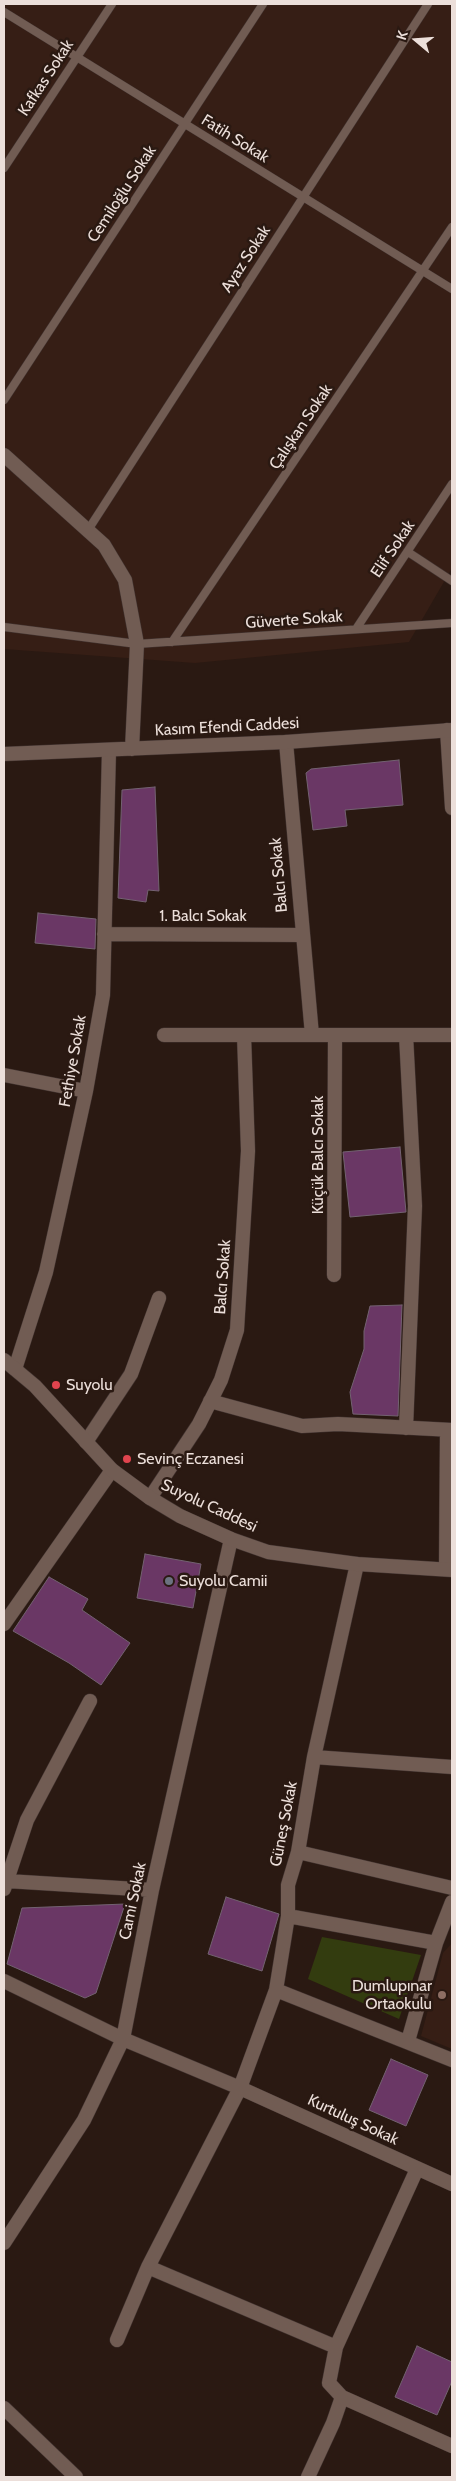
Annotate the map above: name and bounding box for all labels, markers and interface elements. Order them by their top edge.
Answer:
north arrow [391,15,441,65]
text: K [392,28,412,42]
street label: Kafkas Sokak [14,36,78,120]
street label: Fatih Sokak [198,111,272,167]
street label: Cemiloğlu Sokak [84,142,160,246]
street label: Ayaz Sokak [217,222,275,296]
street label: Çalışkan Sokak [265,381,337,473]
street label: Elif Sokak [367,517,419,581]
street label: Güverte Sokak [245,607,343,633]
street label: Kasım Efendi Caddesi [154,714,300,740]
street label: Balcı Sokak [266,837,292,913]
street label: 1. Balcı Sokak [159,906,247,926]
street label: Fethiye Sokak [55,1013,91,1109]
street label: Küçük Balcı Sokak [308,1096,328,1214]
street label: Balcı Sokak [211,1239,235,1315]
place label: Suyolu [66,1375,113,1395]
marker: Suyolu [50,1379,62,1391]
place label: Sevinç Eczanesi [137,1449,244,1469]
marker: Sevinç Eczanesi [121,1453,133,1465]
street label: Suyolu Caddesi [158,1475,260,1537]
place label: Suyolu Camii [179,1571,267,1591]
marker: Suyolu Camii [163,1575,175,1587]
street label: Güneş Sokak [266,1780,302,1868]
street label: Cami Sokak [115,1861,151,1941]
place label: Dumlupınar Ortaokulu [352,1976,432,2014]
marker: Dumlupınar Ortaokulu [436,1989,448,2001]
street label: Kurtuluş Sokak [304,2091,402,2149]

